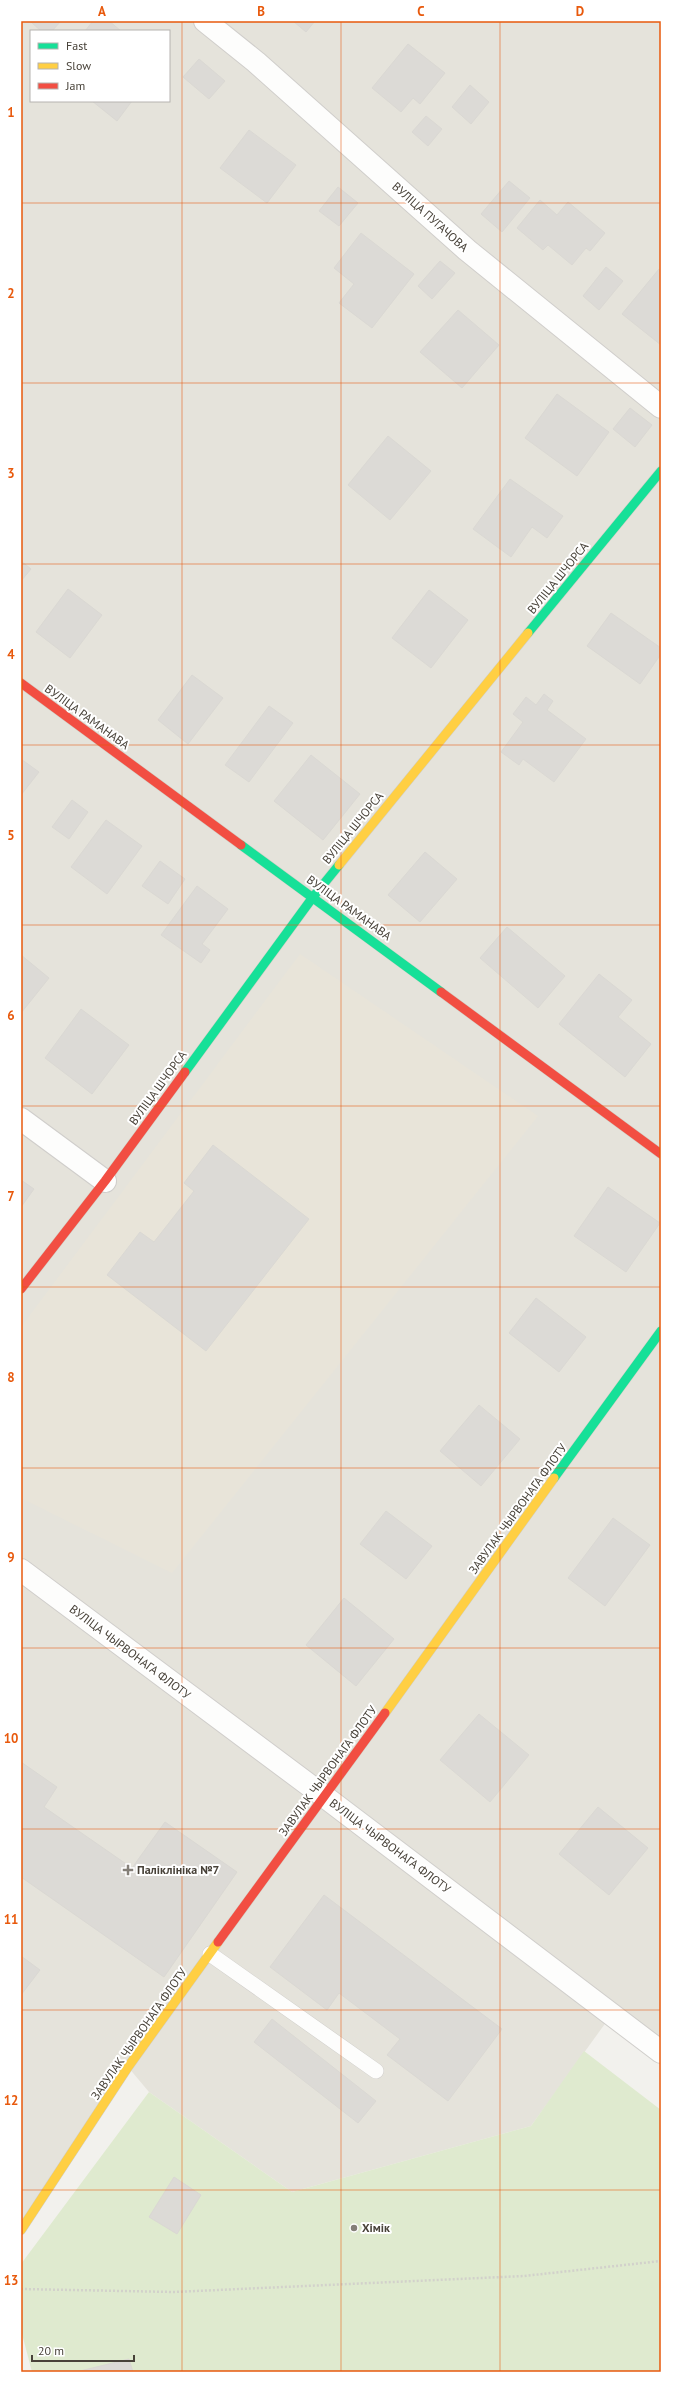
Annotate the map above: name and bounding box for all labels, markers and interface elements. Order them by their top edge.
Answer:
text: A [98,3,106,20]
text: B [257,3,265,20]
text: C [417,3,425,20]
text: D [576,3,584,20]
legend [30,30,170,102]
text: Fast [66,38,87,53]
text: Slow [66,58,91,73]
text: Jam [65,78,85,93]
text: 1 [7,104,15,121]
street label: ВУЛІЦА ПУГАЧОВА [389,179,471,255]
text: 2 [7,285,15,302]
text: 3 [7,465,15,482]
street label: ВУЛІЦА ШЧОРСА [524,539,591,617]
text: 4 [7,646,15,663]
street label: ВУЛІЦА РАМАНАВА [42,681,132,752]
street label: ВУЛІЦА ШЧОРСА [319,789,386,867]
text: 5 [7,827,15,844]
street label: ВУЛІЦА РАМАНАВА [304,872,394,943]
text: 6 [7,1007,15,1024]
street label: ВУЛІЦА ШЧОРСА [126,1048,190,1128]
text: 7 [7,1188,15,1205]
text: 8 [7,1369,15,1386]
street label: ЗАВУЛАК ЧЫРВОНАГА ФЛОТУ [465,1440,570,1577]
text: 9 [7,1549,15,1566]
street label: ВУЛІЦА ЧЫРВОНАГА ФЛОТУ [67,1601,194,1702]
street label: ЗАВУЛАК ЧЫРВОНАГА ФЛОТУ [275,1702,380,1839]
text: 10 [4,1730,18,1747]
street label: ВУЛІЦА ЧЫРВОНАГА ФЛОТУ [327,1795,454,1896]
place label: Паліклініка №7 [137,1862,220,1877]
marker: Паліклініка №7 [122,1864,134,1876]
text: 11 [4,1911,18,1928]
street label: ЗАВУЛАК ЧЫРВОНАГА ФЛОТУ [87,1965,190,2102]
text: 12 [4,2092,18,2109]
place label: Хімік [362,2220,390,2235]
marker: Хімік [349,2223,359,2233]
text: 13 [4,2272,18,2289]
scale bar [32,2337,134,2363]
text: 20 m [38,2343,64,2358]

